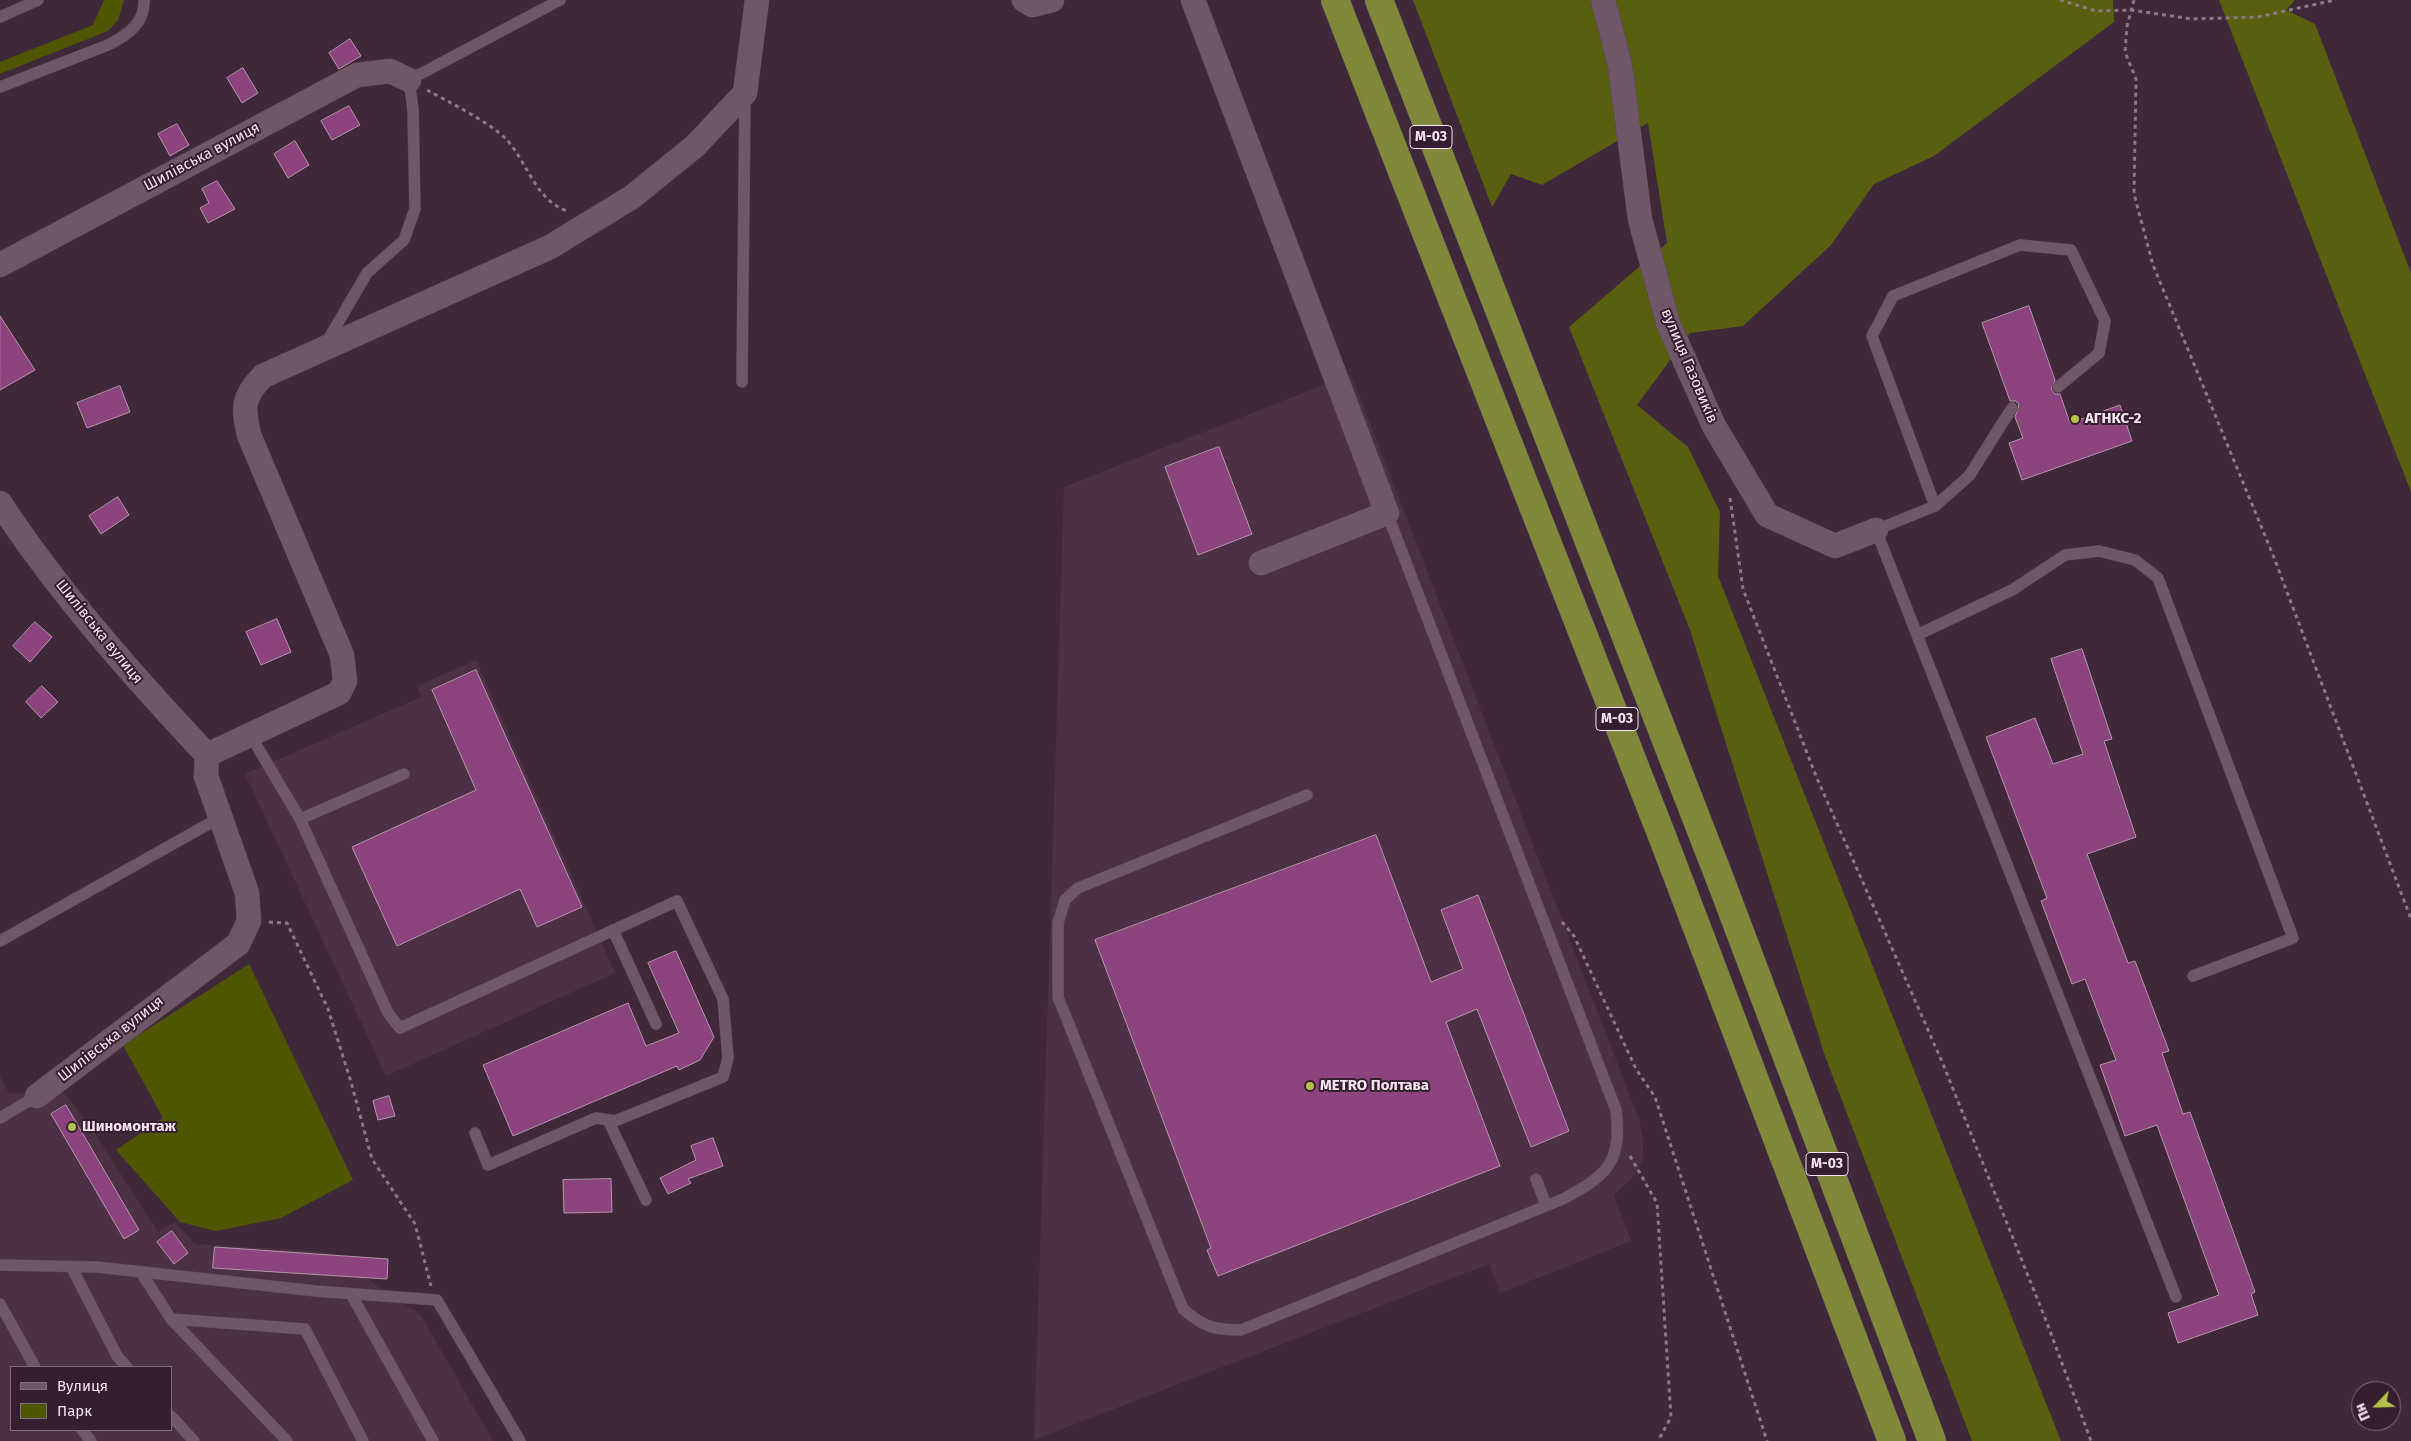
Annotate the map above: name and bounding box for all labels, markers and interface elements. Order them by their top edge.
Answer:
street label: Шилівська вулиця [141,119,263,195]
road number: М-03 [1410,125,1452,148]
street label: вулиця Газовиків [1657,306,1721,426]
place label: АГНКС-2 [2085,410,2141,428]
marker: АГНКС-2 [2069,413,2081,425]
street label: Шилівська вулиця [51,576,147,688]
road number: М-03 [1596,708,1638,731]
street label: Шилівська вулиця [55,992,167,1086]
place label: METRO Полтава [1320,1077,1429,1095]
marker: METRO Полтава [1304,1080,1316,1092]
place label: Шиномонтаж [82,1118,176,1136]
marker: Шиномонтаж [66,1121,78,1133]
road number: М-03 [1806,1152,1848,1176]
legend [10,1366,172,1431]
text: Вулиця [57,1377,108,1395]
north arrow [2351,1381,2401,1431]
text: Пн [2351,1400,2374,1423]
text: Парк [57,1402,92,1420]

